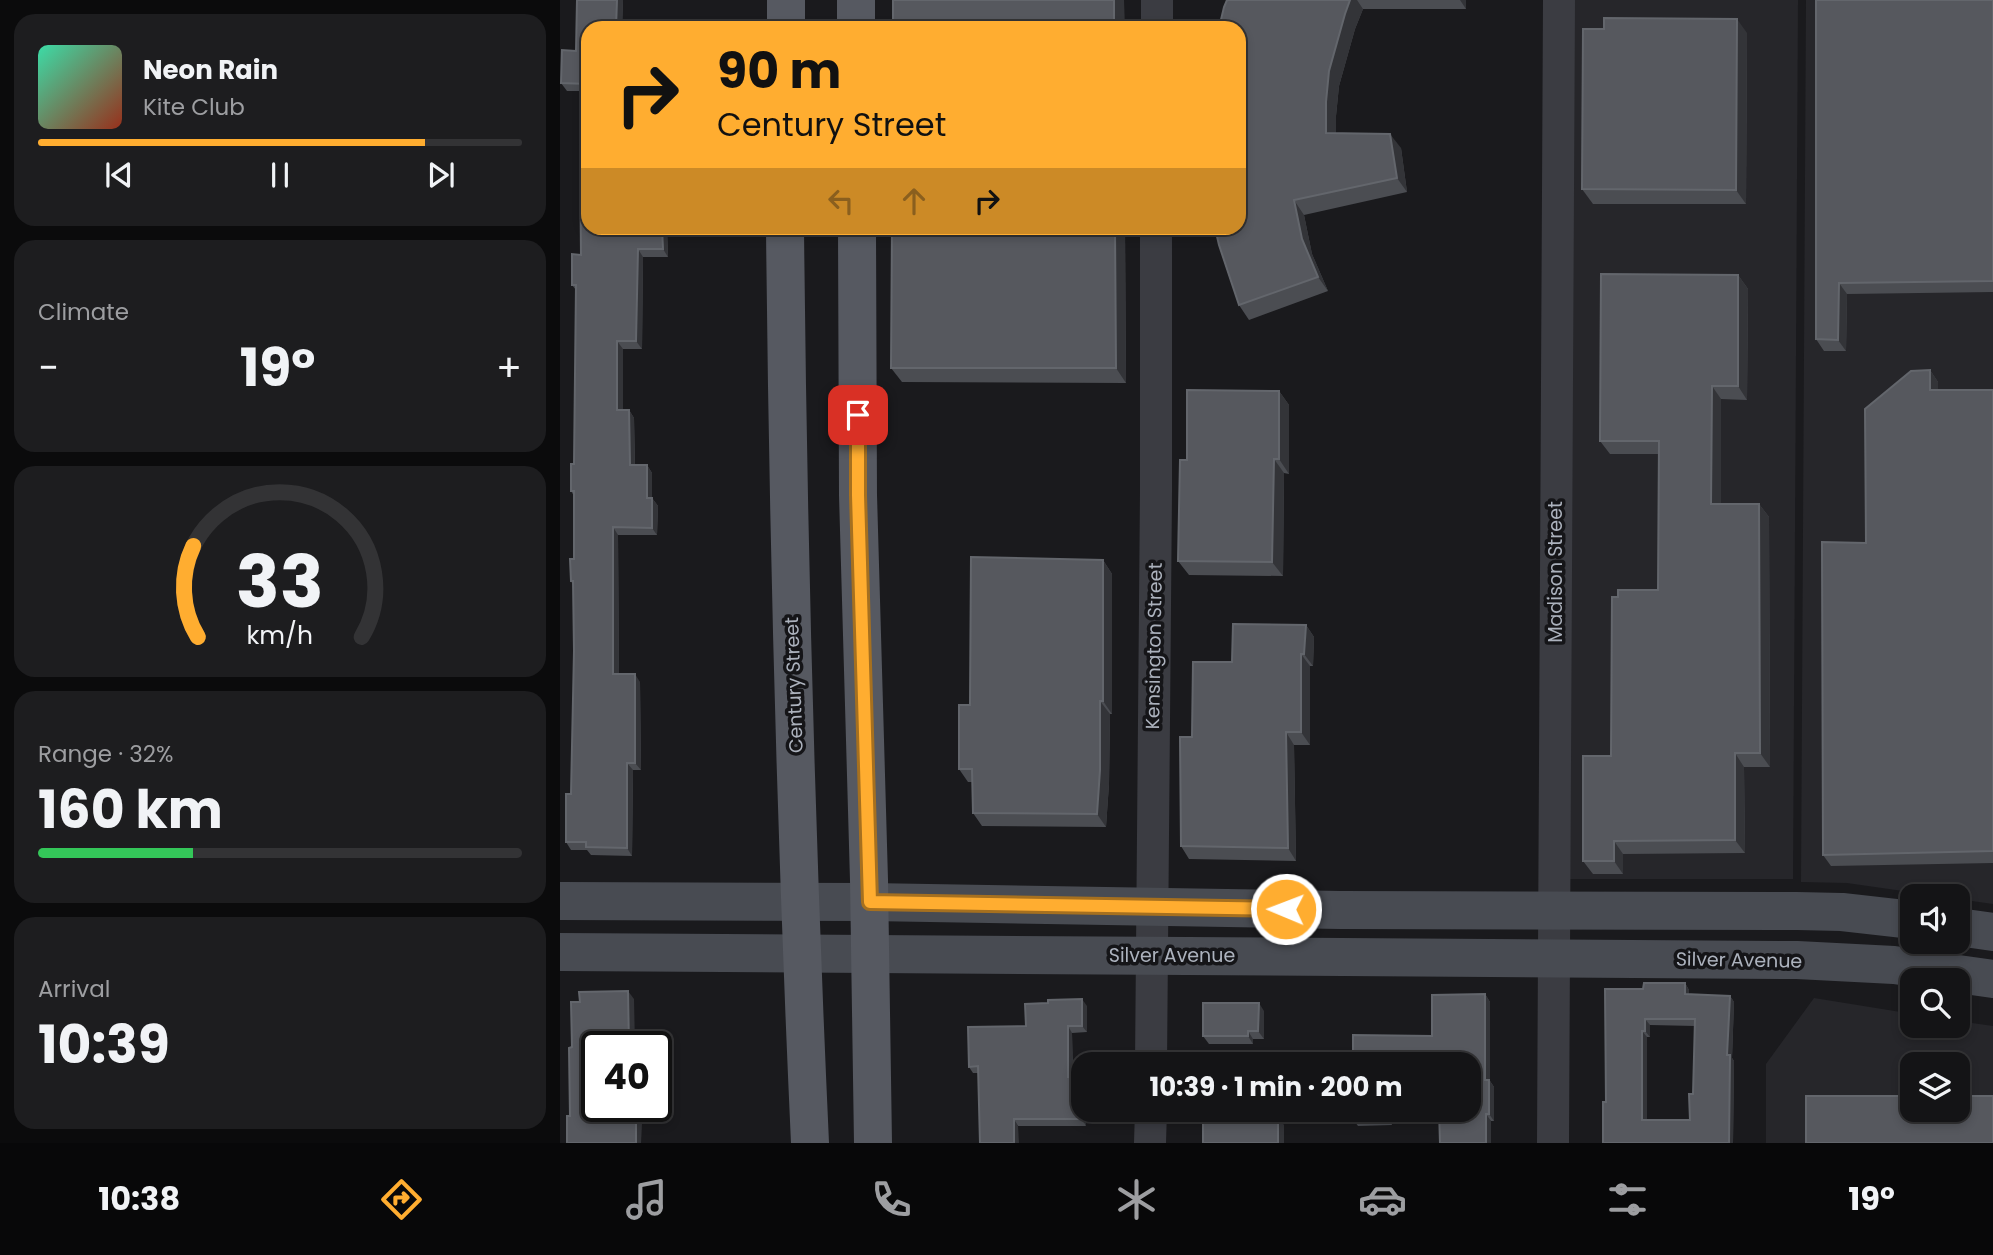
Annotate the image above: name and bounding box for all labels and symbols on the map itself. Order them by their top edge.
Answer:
pin [828,385,888,445]
street label: Madison Street [1542,501,1569,643]
street label: Kensington Street [1139,562,1169,730]
street label: Century Street [778,616,810,754]
position arrow [1249,872,1323,946]
street label: Silver Avenue [1109,942,1235,969]
street label: Silver Avenue [1676,945,1802,975]
speed limit sign: 40 [581,1031,672,1122]

